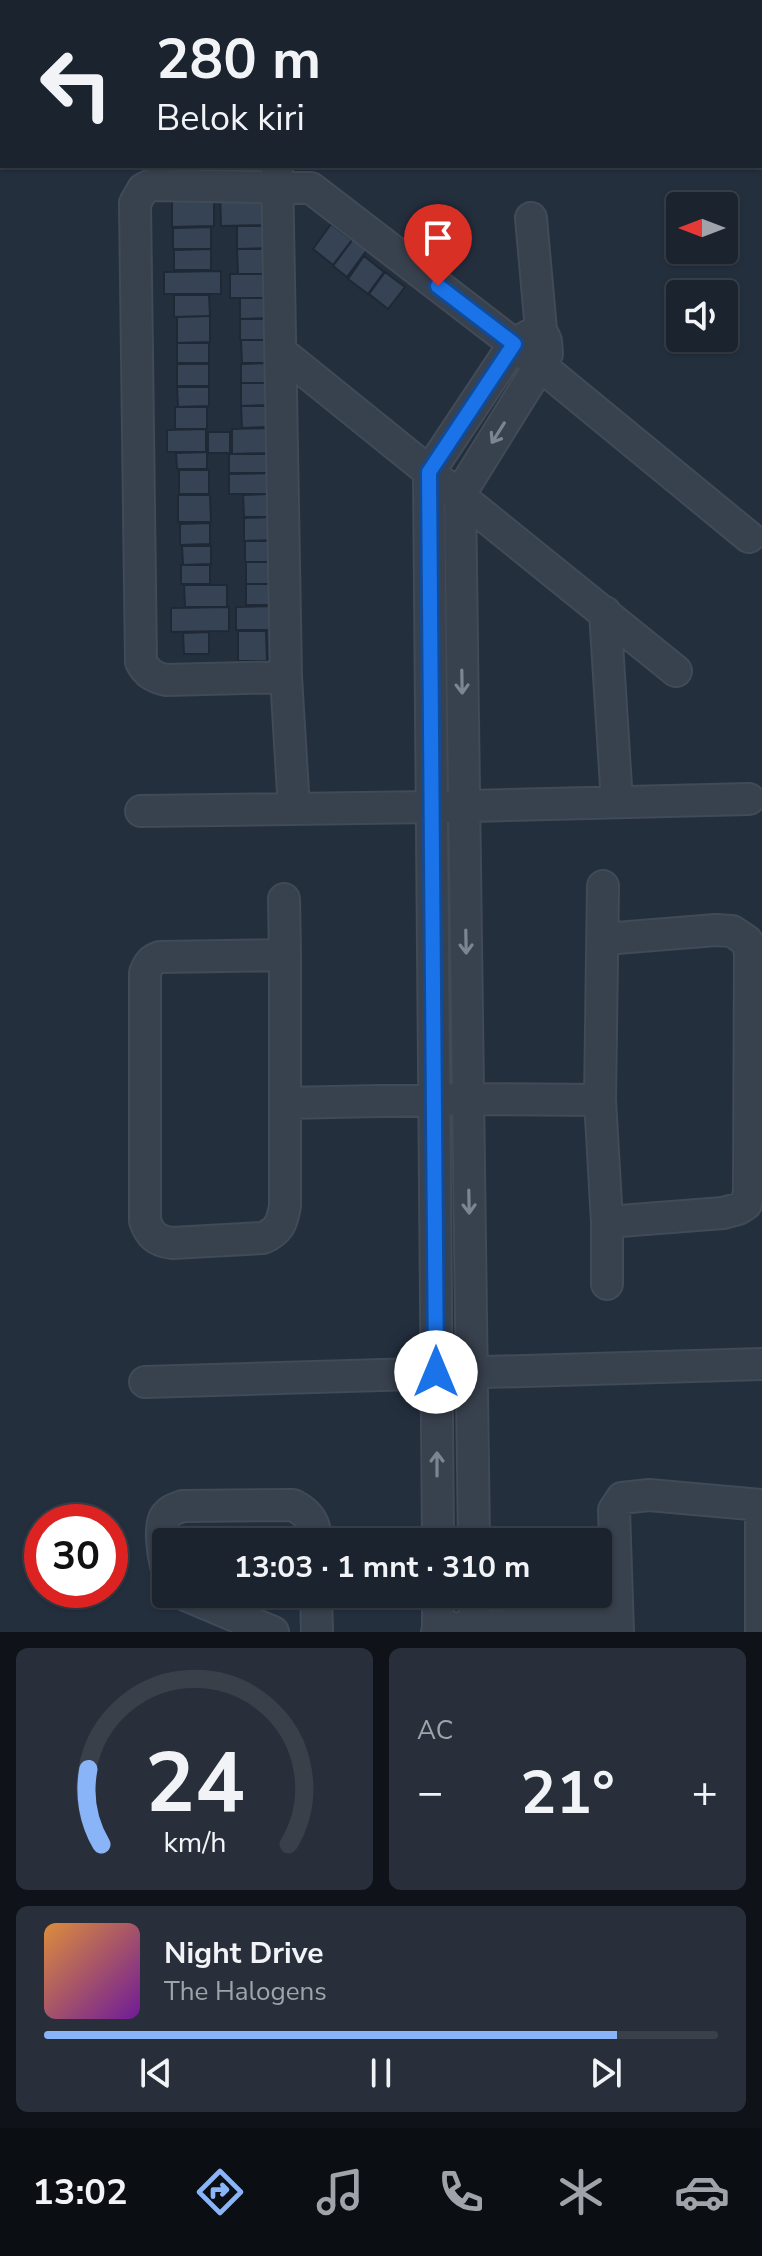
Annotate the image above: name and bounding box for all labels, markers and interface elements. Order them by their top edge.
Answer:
text: 280 m [156,21,321,98]
icon: left [24,32,128,136]
text: Belok kiri [156,94,305,143]
north arrow [666,192,738,264]
map controls [666,192,738,352]
pin [404,204,472,286]
icon: arrive [416,216,460,260]
button: sound [666,280,738,352]
one-way arrow [489,421,505,444]
one-way arrow [454,668,470,695]
one-way arrow [458,928,473,955]
one-way arrow [461,1188,477,1215]
position arrow [394,1330,478,1414]
one-way arrow [429,1451,445,1478]
speed limit sign: 30 [24,1504,128,1608]
text: 13:03 · 1 mnt · 310 m [234,1547,530,1588]
text: AC [417,1713,453,1748]
text: 24 [145,1727,244,1840]
text: 21° [520,1752,615,1834]
text: − [417,1763,443,1823]
text: + [692,1763,718,1823]
text: km/h [163,1823,226,1862]
text: Night Drive [164,1933,323,1974]
text: The Halogens [164,1974,327,2009]
icon: previous [134,2051,178,2095]
icon: pause [359,2051,403,2095]
icon: next [584,2051,628,2095]
icon: directions [192,2164,248,2220]
icon: music [312,2164,368,2220]
icon: phone [433,2164,489,2220]
icon: climate [553,2164,609,2220]
icon: car [674,2164,730,2220]
text: 13:02 [32,2168,128,2217]

